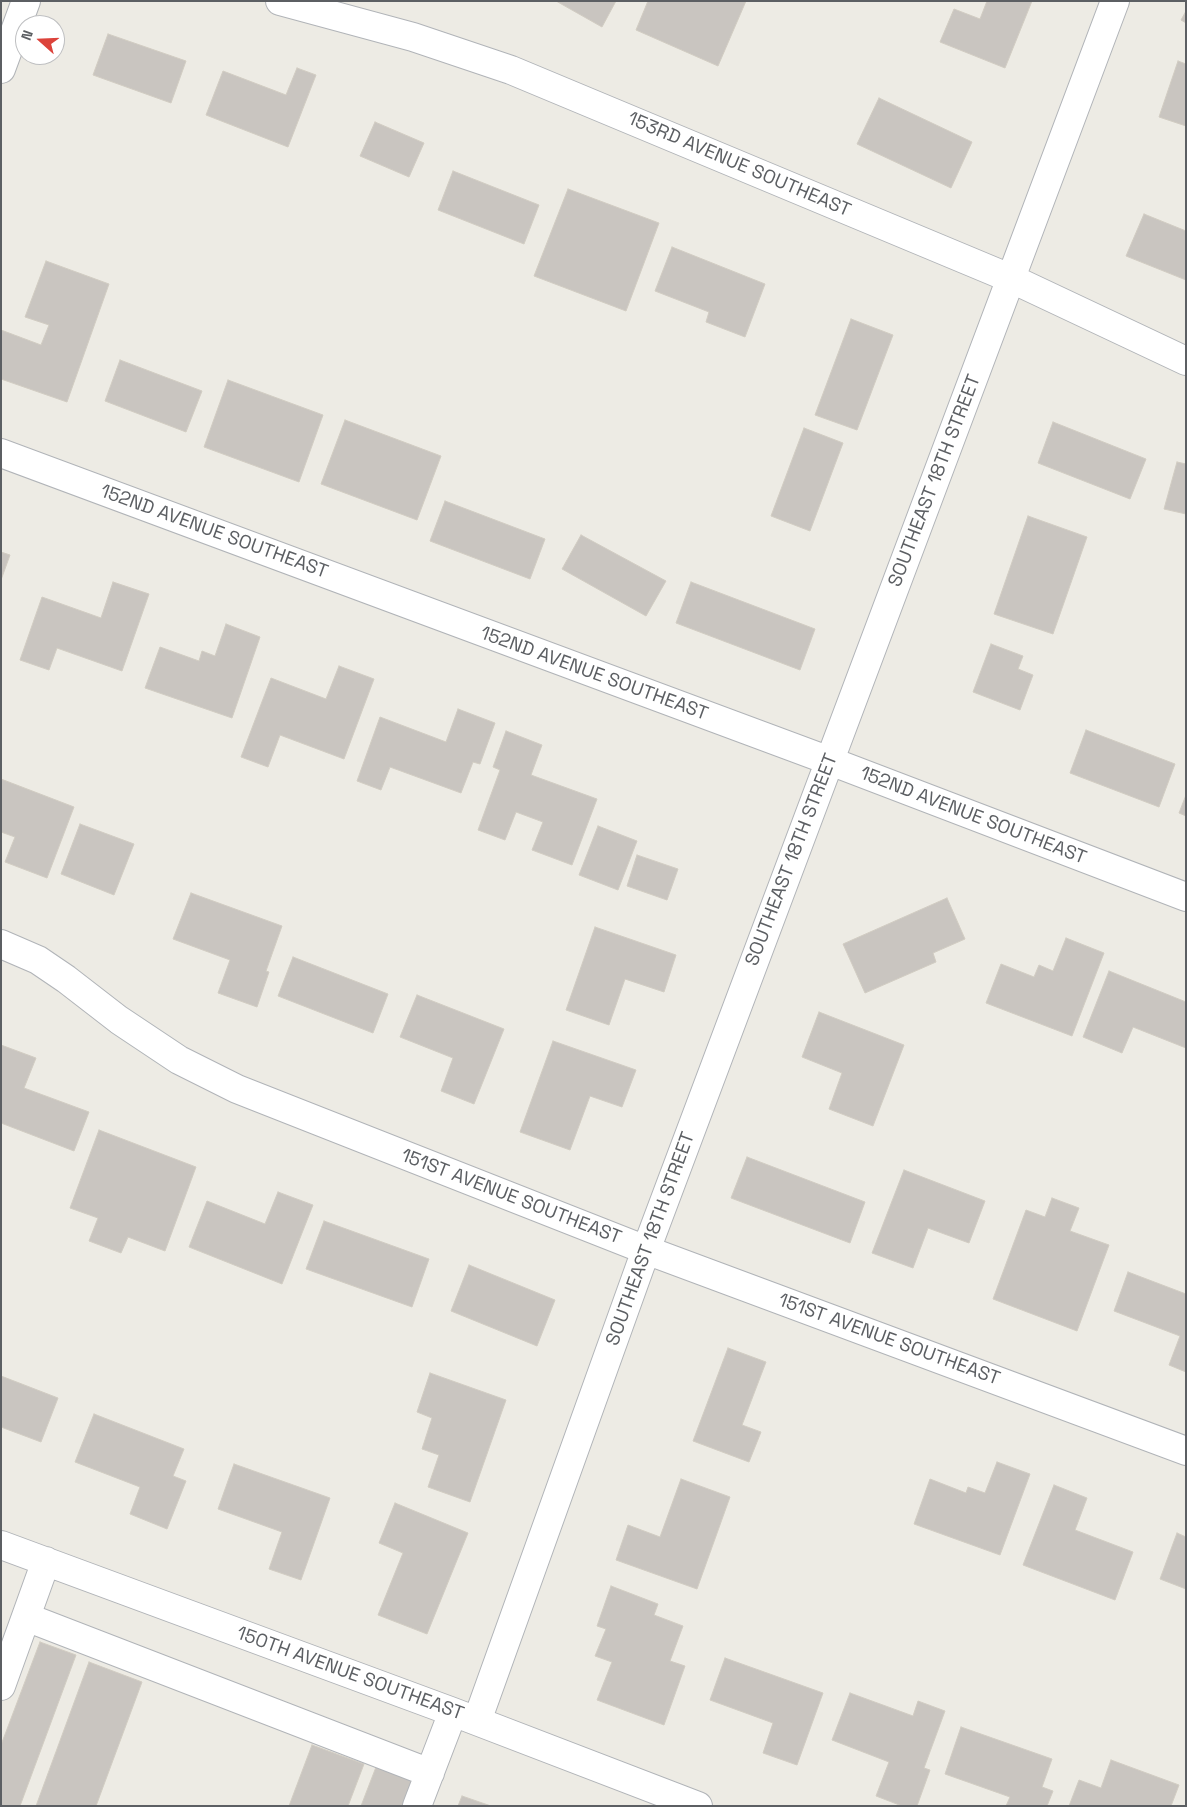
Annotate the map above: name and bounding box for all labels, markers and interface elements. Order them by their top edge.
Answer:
north arrow [15,15,65,65]
text: N [17,28,37,43]
street label: 153RD AVENUE SOUTHEAST [624,108,854,222]
street label: SOUTHEAST 18TH STREET [884,372,986,590]
street label: 152ND AVENUE SOUTHEAST [97,480,331,584]
street label: 152ND AVENUE SOUTHEAST [477,622,711,726]
street label: SOUTHEAST 18TH STREET [741,751,843,969]
street label: 152ND AVENUE SOUTHEAST [857,762,1089,870]
street label: SOUTHEAST 18TH STREET [602,1129,700,1349]
street label: 151ST AVENUE SOUTHEAST [398,1144,624,1250]
street label: 151ST AVENUE SOUTHEAST [775,1289,1003,1391]
street label: 150TH AVENUE SOUTHEAST [233,1622,467,1726]

